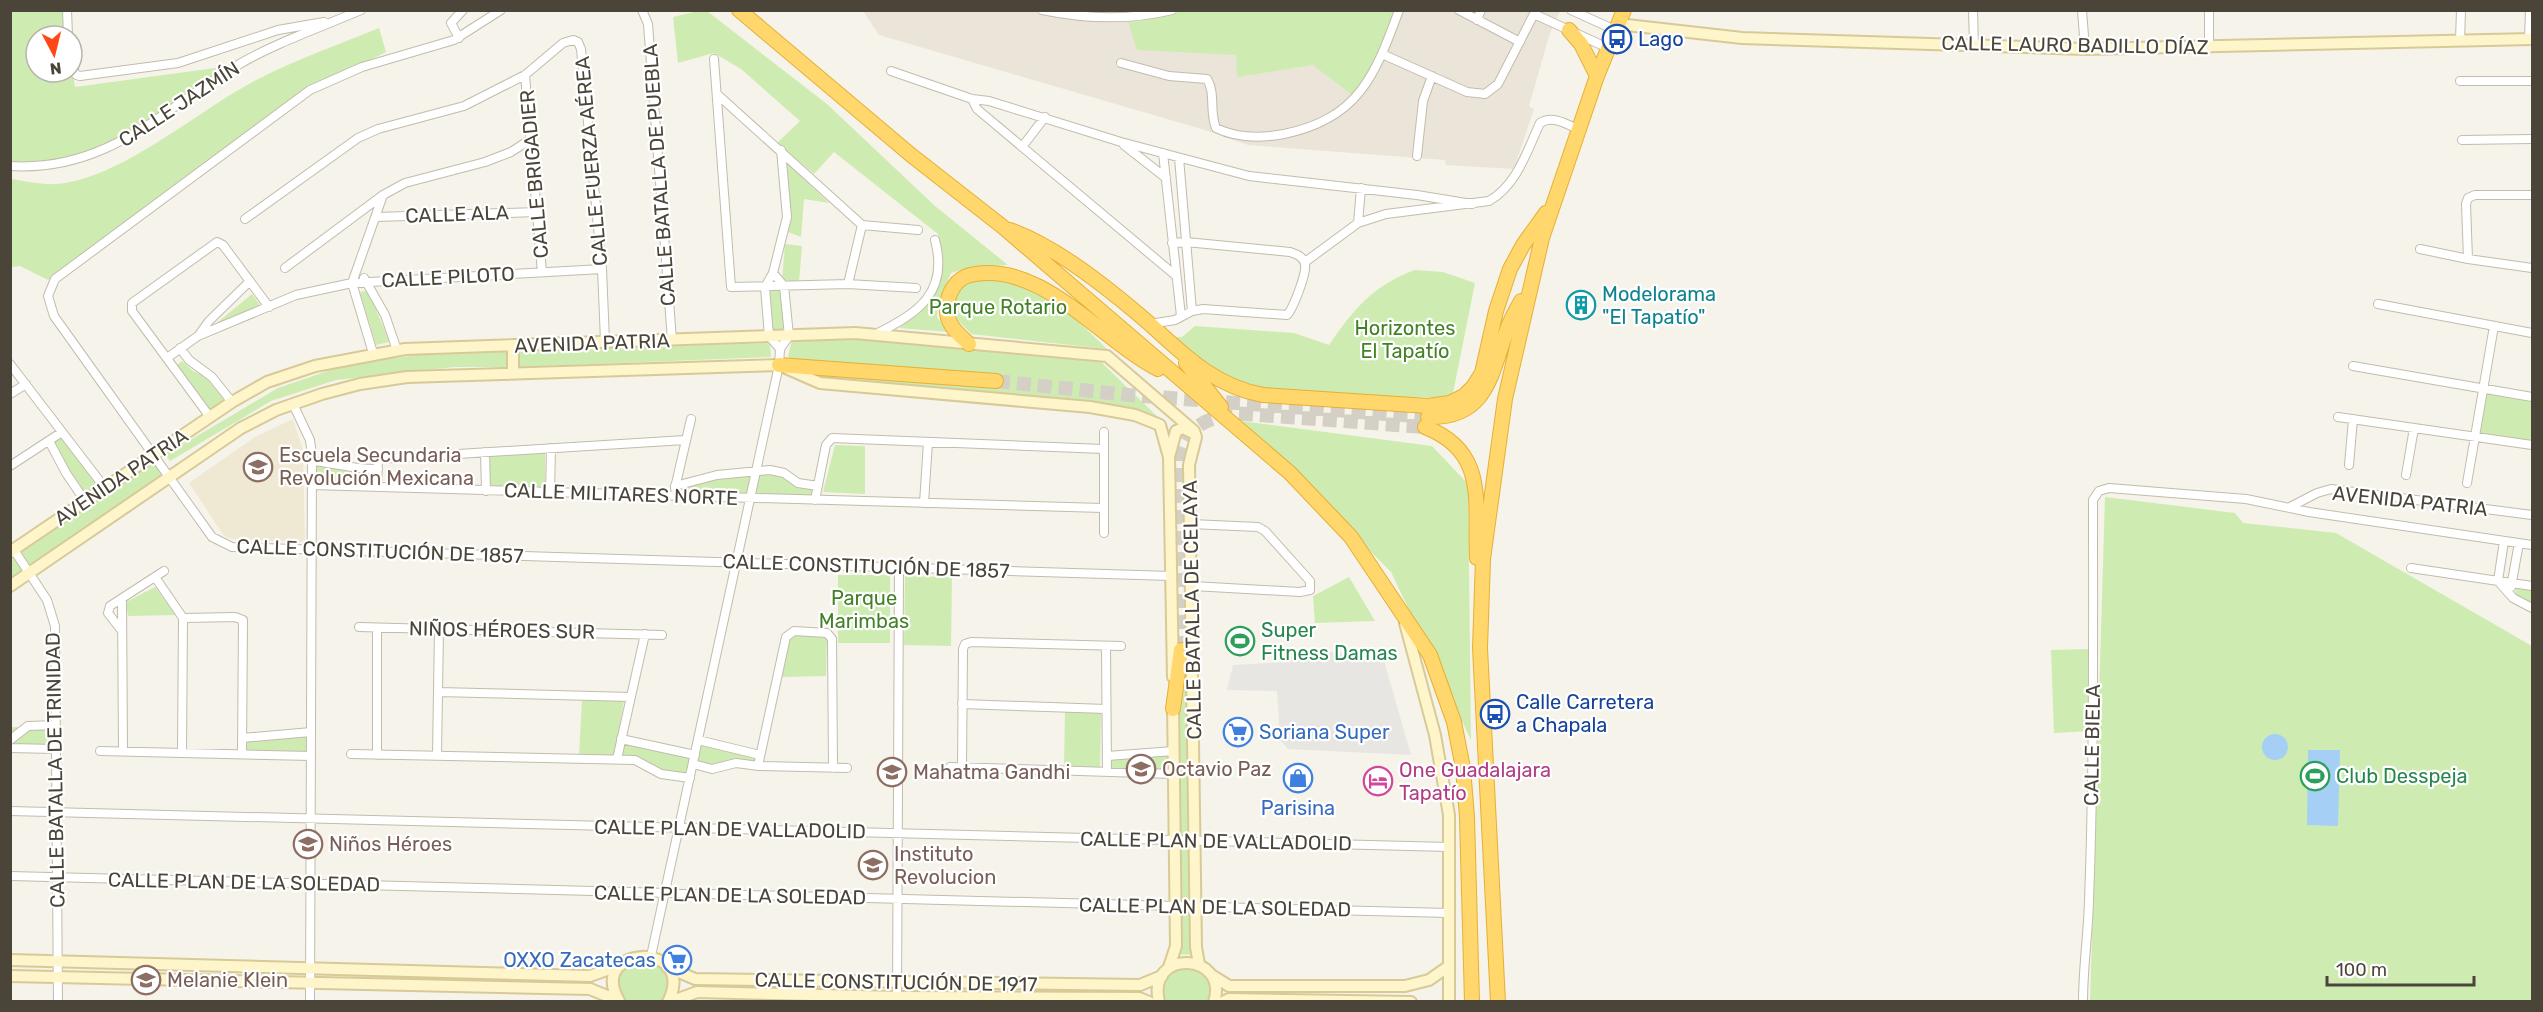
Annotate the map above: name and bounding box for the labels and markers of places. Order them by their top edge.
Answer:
bus stop icon: Lago [1601,23,1633,55]
place label: Lago [1638,27,1684,51]
place label: Modelorama "El Tapatío" [1602,282,1716,329]
building icon: Modelorama "El Tapatío" [1565,289,1597,321]
place label: Escuela Secundaria Revolución Mexicana [279,443,474,490]
school or university icon: Escuela Secundaria Revolución Mexicana [242,451,274,483]
place label: Super Fitness Damas [1261,618,1398,665]
sports icon: Super Fitness Damas [1224,625,1256,657]
place label: Calle Carretera a Chapala [1516,690,1654,737]
bus stop icon: Calle Carretera a Chapala [1479,698,1511,730]
supermarket icon: Soriana Super [1222,716,1254,748]
place label: Soriana Super [1259,720,1390,744]
school or university icon: Octavio Paz [1125,753,1157,785]
school or university icon: Mahatma Gandhi [876,756,908,788]
place label: Octavio Paz [1162,757,1271,781]
place label: One Guadalajara Tapatío [1399,758,1551,805]
place label: Mahatma Gandhi [913,760,1070,784]
sports icon: Club Desspeja [2299,760,2331,792]
shop icon: Parisina [1282,762,1314,794]
place label: Club Desspeja [2336,764,2468,788]
hotel icon: One Guadalajara Tapatío [1362,765,1394,797]
place label: Parisina [1261,796,1335,820]
school or university icon: Niños Héroes [292,828,324,860]
place label: Niños Héroes [329,832,452,856]
place label: Instituto Revolucion [894,842,996,889]
school or university icon: Instituto Revolucion [857,849,889,881]
supermarket icon: OXXO Zacatecas [661,944,693,976]
place label: OXXO Zacatecas [503,948,656,972]
school or university icon: Melanie Klein [130,964,162,996]
place label: Melanie Klein [167,968,288,992]

